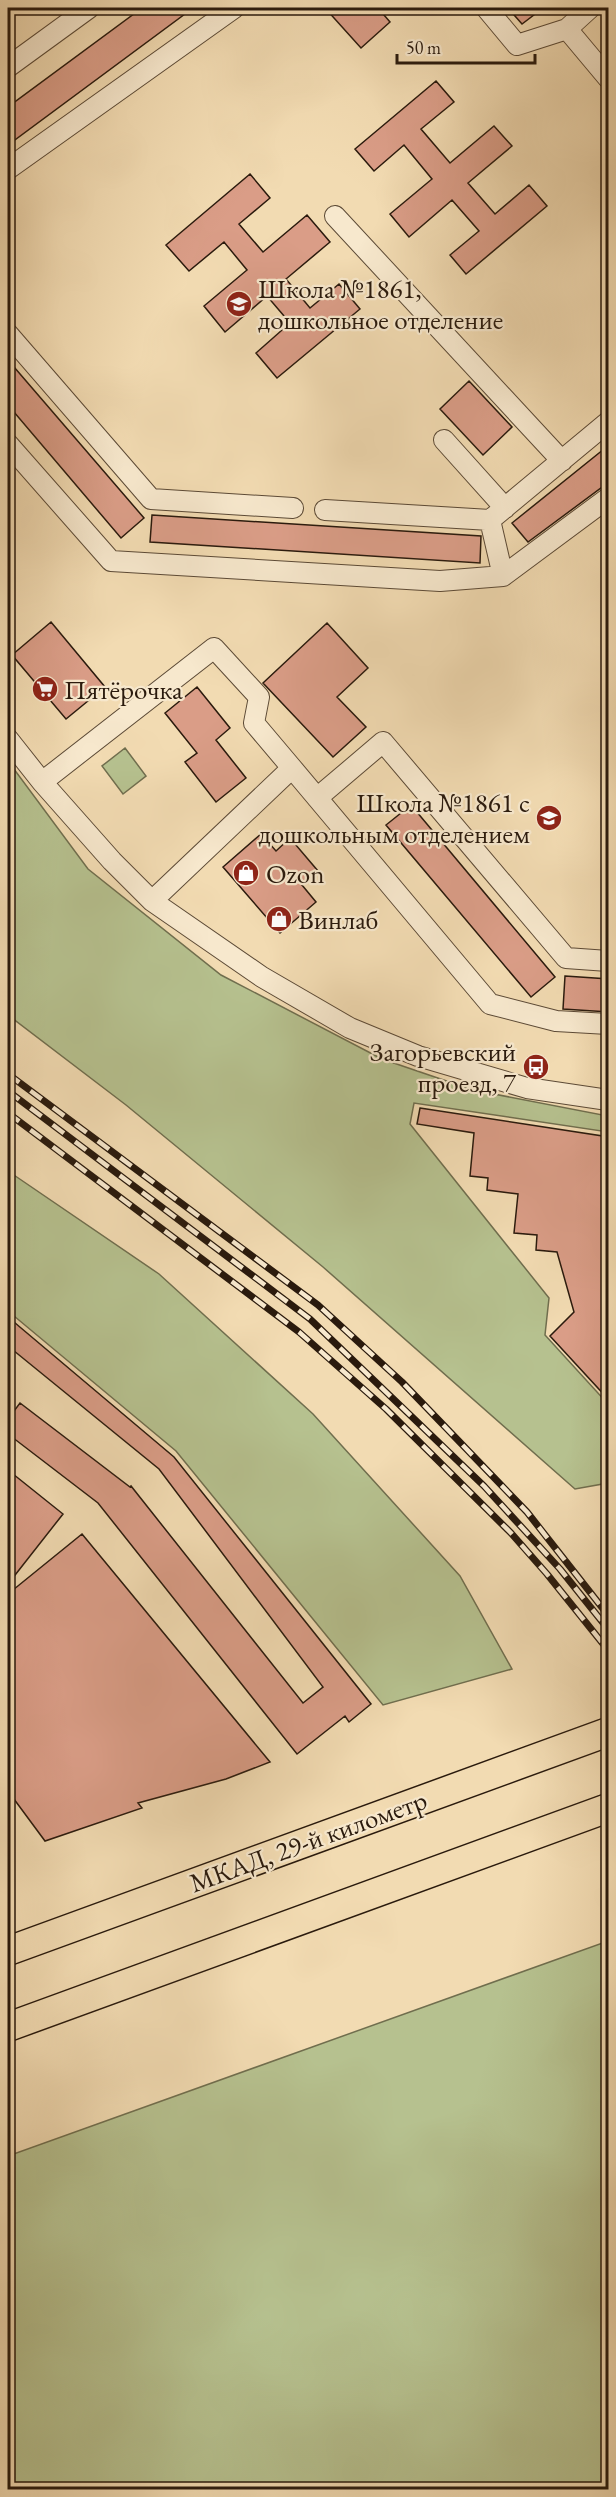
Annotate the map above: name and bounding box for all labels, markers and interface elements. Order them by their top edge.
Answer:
scale bar [397,27,535,65]
text: 50 m [406,36,441,59]
place label: Школа №1861, дошкольное отделение [258,271,503,337]
school or university icon: Школа №1861, дошкольное отделение [224,289,254,319]
place label: Пятёрочка [64,672,183,707]
supermarket icon: Пятёрочка [30,674,60,704]
place label: Школа №1861 с дошкольным отделением [258,785,530,851]
school or university icon: Школа №1861 с дошкольным отделением [534,803,564,833]
place label: Ozon [266,856,324,891]
shop icon: Ozon [231,858,261,888]
place label: Винлаб [298,902,378,937]
shop icon: Винлаб [264,904,294,934]
place label: Загорьевский проезд, 7 [370,1034,517,1100]
bus stop icon: Загорьевский проезд, 7 [521,1052,551,1082]
street label: МКАД, 29-й километр [184,1782,432,1900]

